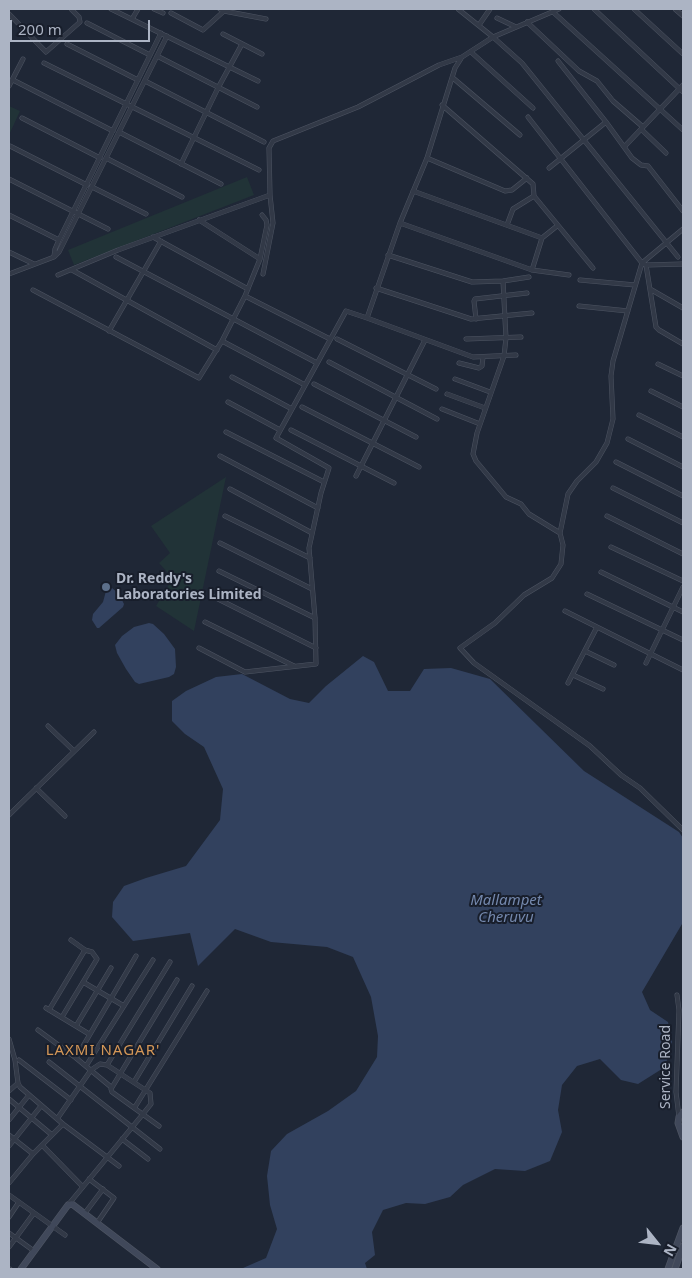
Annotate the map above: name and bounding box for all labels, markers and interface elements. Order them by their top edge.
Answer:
scale bar [12,10,152,42]
text: 200 m [18,19,62,39]
place label: Dr. Reddy's Laboratories Limited [116,571,262,604]
marker: Dr. Reddy's Laboratories Limited [100,581,112,593]
water label: Mallampet Cheruvu [470,892,542,927]
street label: Service Road [658,1025,674,1109]
district label: LAXMI NAGAR' [44,1042,162,1060]
north arrow [632,1218,682,1268]
text: N [659,1241,682,1260]

